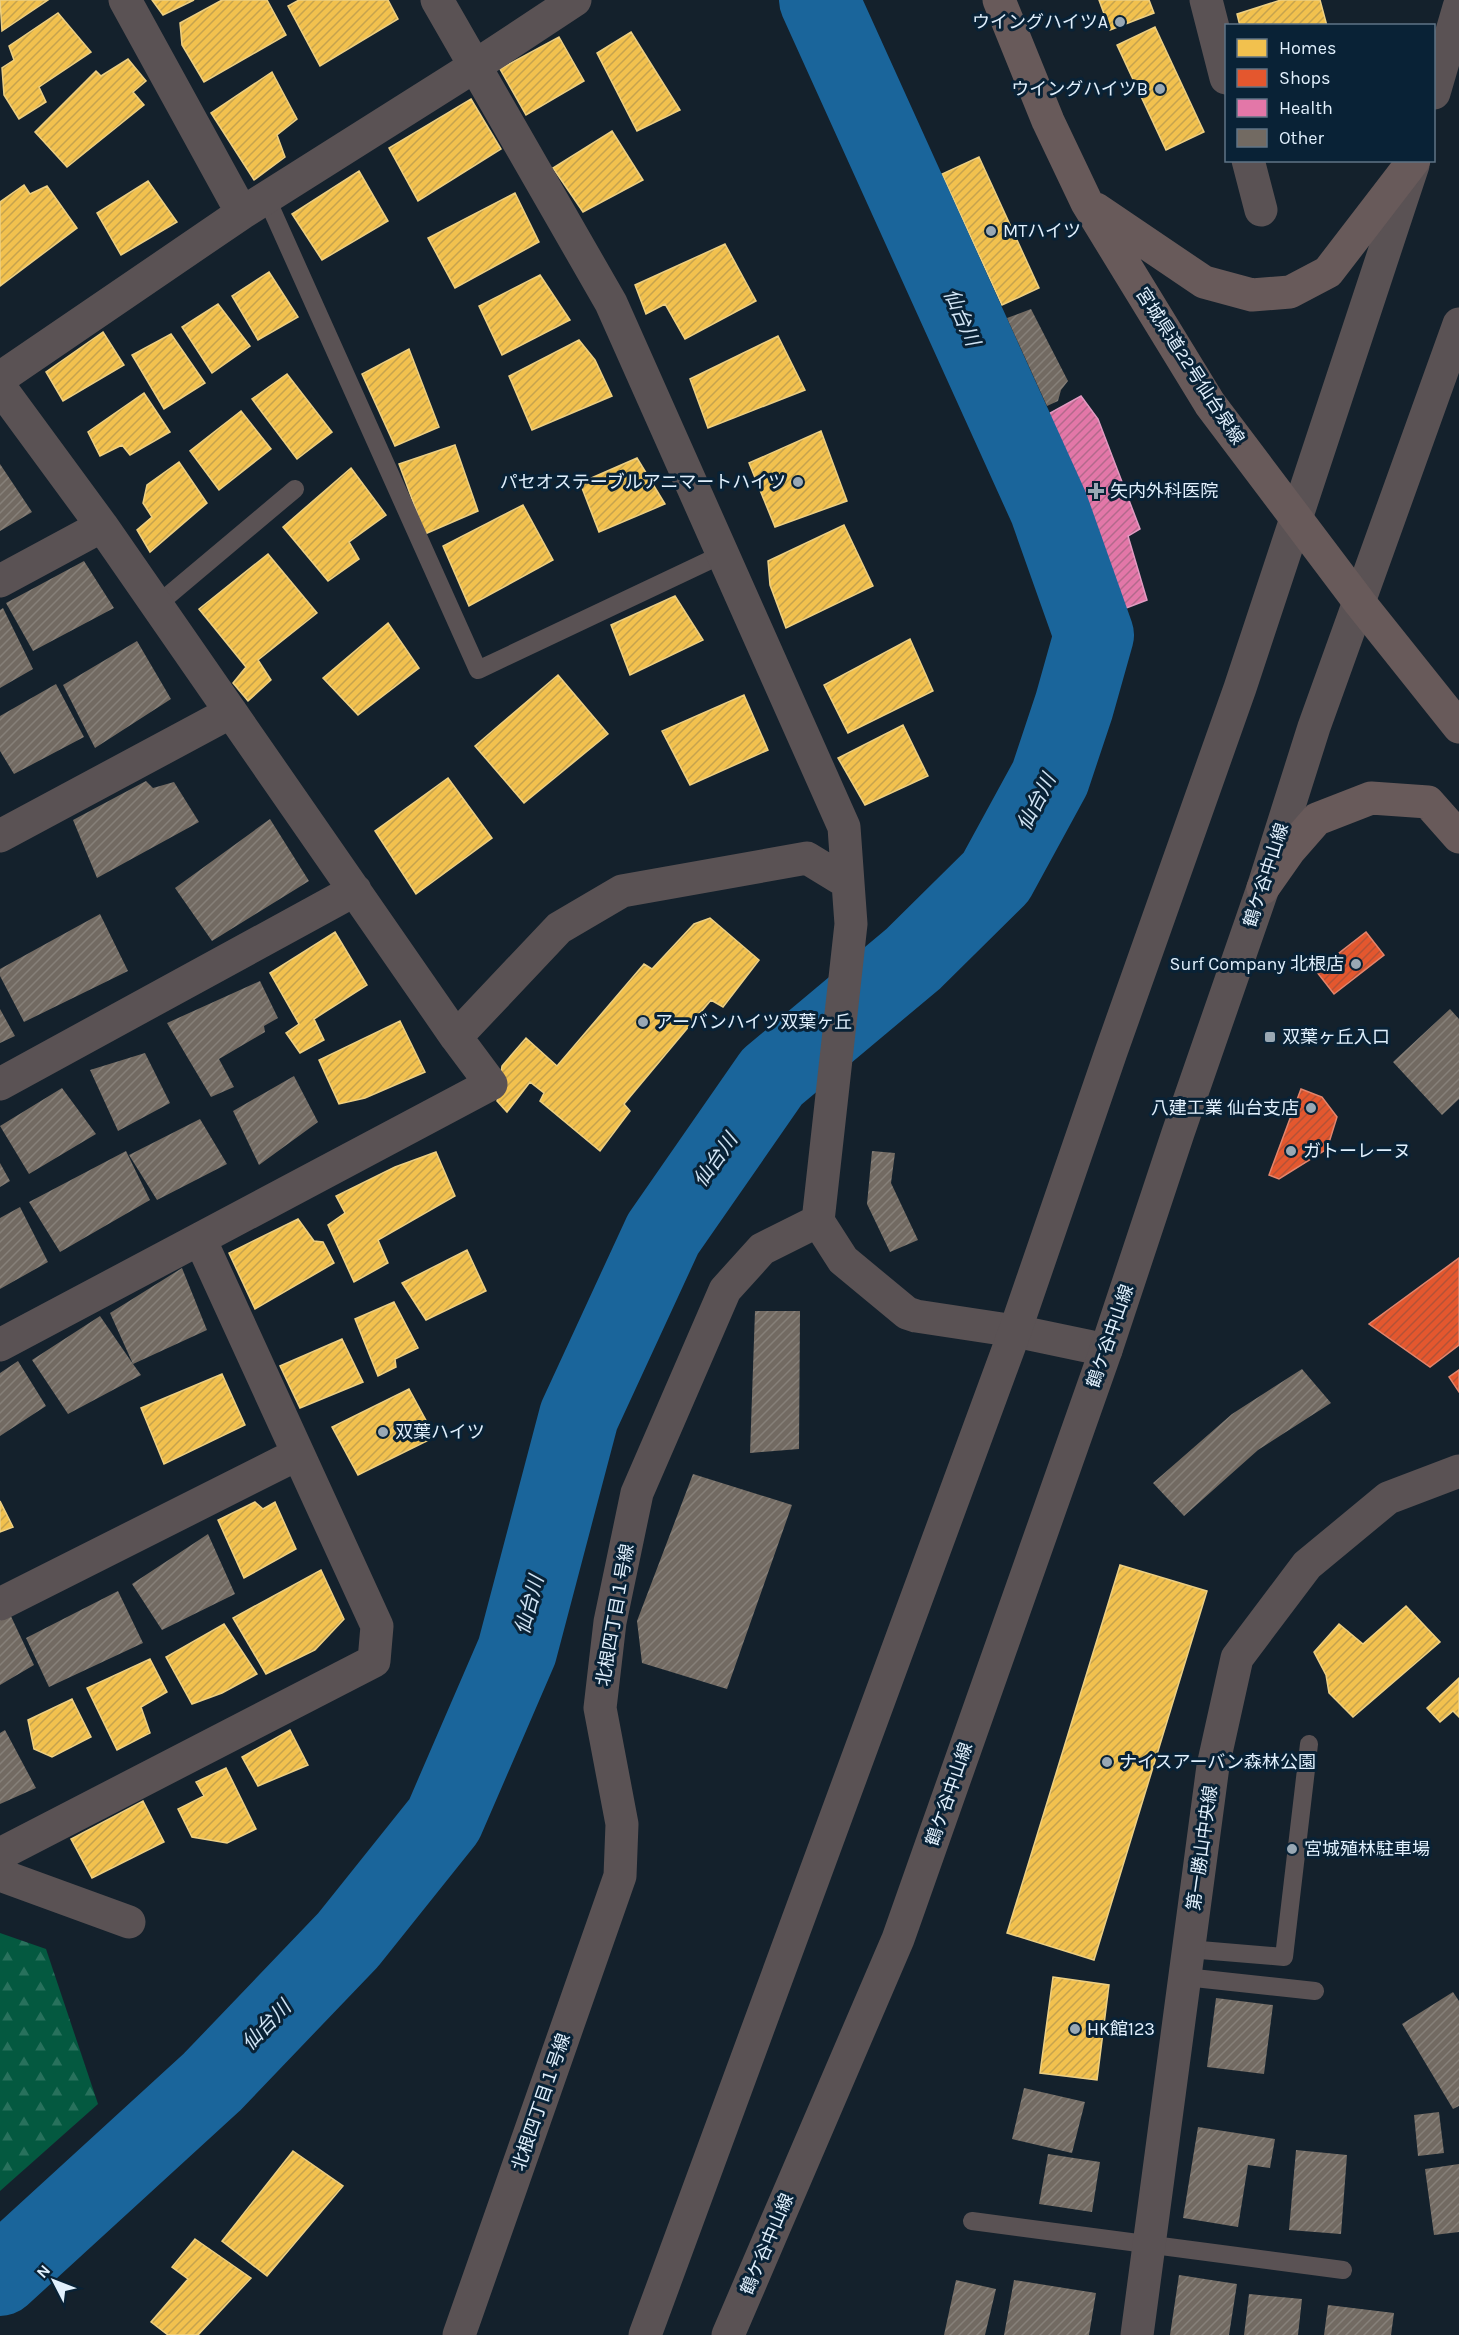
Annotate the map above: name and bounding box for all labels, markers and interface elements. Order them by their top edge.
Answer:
place label: ウイングハイツA [972,11,1108,33]
marker: ウイングハイツA [1113,15,1127,29]
legend [1225,24,1435,162]
text: Homes [1279,37,1336,59]
text: Shops [1279,67,1331,89]
place label: ウイングハイツB [1011,78,1148,100]
marker: ウイングハイツB [1153,82,1167,96]
text: Health [1279,97,1333,119]
text: Other [1279,127,1324,149]
place label: MTハイツ [1003,220,1081,242]
marker: MTハイツ [984,224,998,238]
street label: 宮城県道22号仙台泉線 [1131,283,1249,449]
water label: 仙台川 [939,285,985,351]
place label: パセオステーブルアニマートハイツ [500,471,786,493]
marker: パセオステーブルアニマートハイツ [791,475,805,489]
place label: 矢内外科医院 [1110,480,1218,502]
marker: 矢内外科医院 [1087,482,1105,500]
water label: 仙台川 [1013,768,1061,834]
street label: 鶴ケ谷中山線 [1239,820,1293,930]
place label: Surf Company 北根店 [1170,953,1344,975]
marker: Surf Company 北根店 [1349,957,1363,971]
place label: アーバンハイツ双葉ヶ丘 [655,1011,852,1033]
marker: アーバンハイツ双葉ヶ丘 [636,1015,650,1029]
place label: 双葉ヶ丘入口 [1282,1026,1390,1048]
marker: 双葉ヶ丘入口 [1263,1030,1277,1044]
place label: 八建工業 仙台支店 [1151,1097,1299,1119]
marker: 八建工業 仙台支店 [1304,1101,1318,1115]
water label: 仙台川 [689,1127,743,1191]
place label: ガトーレーヌ [1303,1140,1411,1162]
marker: ガトーレーヌ [1284,1144,1298,1158]
street label: 鶴ケ谷中山線 [1082,1281,1138,1391]
place label: 双葉ハイツ [395,1421,485,1443]
marker: 双葉ハイツ [376,1425,390,1439]
street label: 北根四丁目１号線 [592,1542,638,1688]
water label: 仙台川 [511,1571,549,1637]
street label: 鶴ケ谷中山線 [921,1739,977,1849]
place label: ナイスアーバン森林公園 [1119,1751,1316,1773]
marker: ナイスアーバン森林公園 [1100,1755,1114,1769]
street label: 第一勝山中央線 [1182,1784,1222,1912]
place label: 宮城殖林駐車場 [1304,1838,1430,1860]
marker: 宮城殖林駐車場 [1285,1842,1299,1856]
water label: 仙台川 [237,1994,297,2055]
place label: HK館123 [1087,2018,1155,2040]
marker: HK館123 [1068,2022,1082,2036]
street label: 北根四丁目１号線 [507,2030,575,2174]
street label: 鶴ケ谷中山線 [736,2190,798,2298]
north arrow [24,2251,84,2311]
text: N [32,2261,54,2282]

